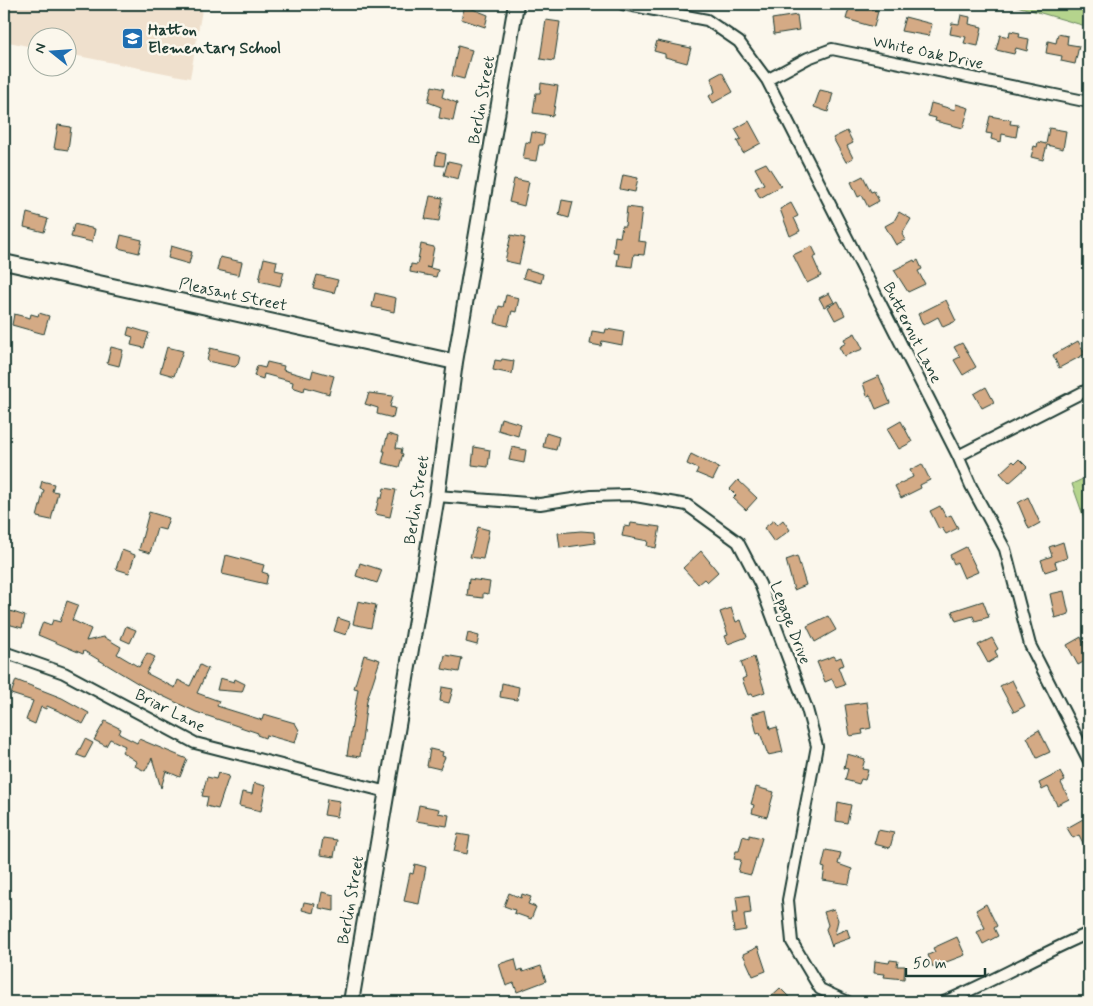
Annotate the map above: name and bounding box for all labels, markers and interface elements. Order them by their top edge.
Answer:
place label: Hatton Elementary School [148,20,281,59]
school or university icon: Hatton Elementary School [120,27,144,51]
north arrow [28,28,78,78]
street label: White Oak Drive [871,31,985,75]
text: N [31,41,50,56]
street label: Berlin Street [464,54,500,146]
street label: Pleasant Street [177,273,289,317]
street label: Butternut Lane [878,279,946,387]
street label: Berlin Street [400,454,434,546]
street label: Lepage Drive [764,579,815,668]
street label: Briar Lane [131,684,209,738]
street label: Berlin Street [333,854,369,946]
scale bar [906,946,984,978]
text: 50 m [913,954,947,974]

